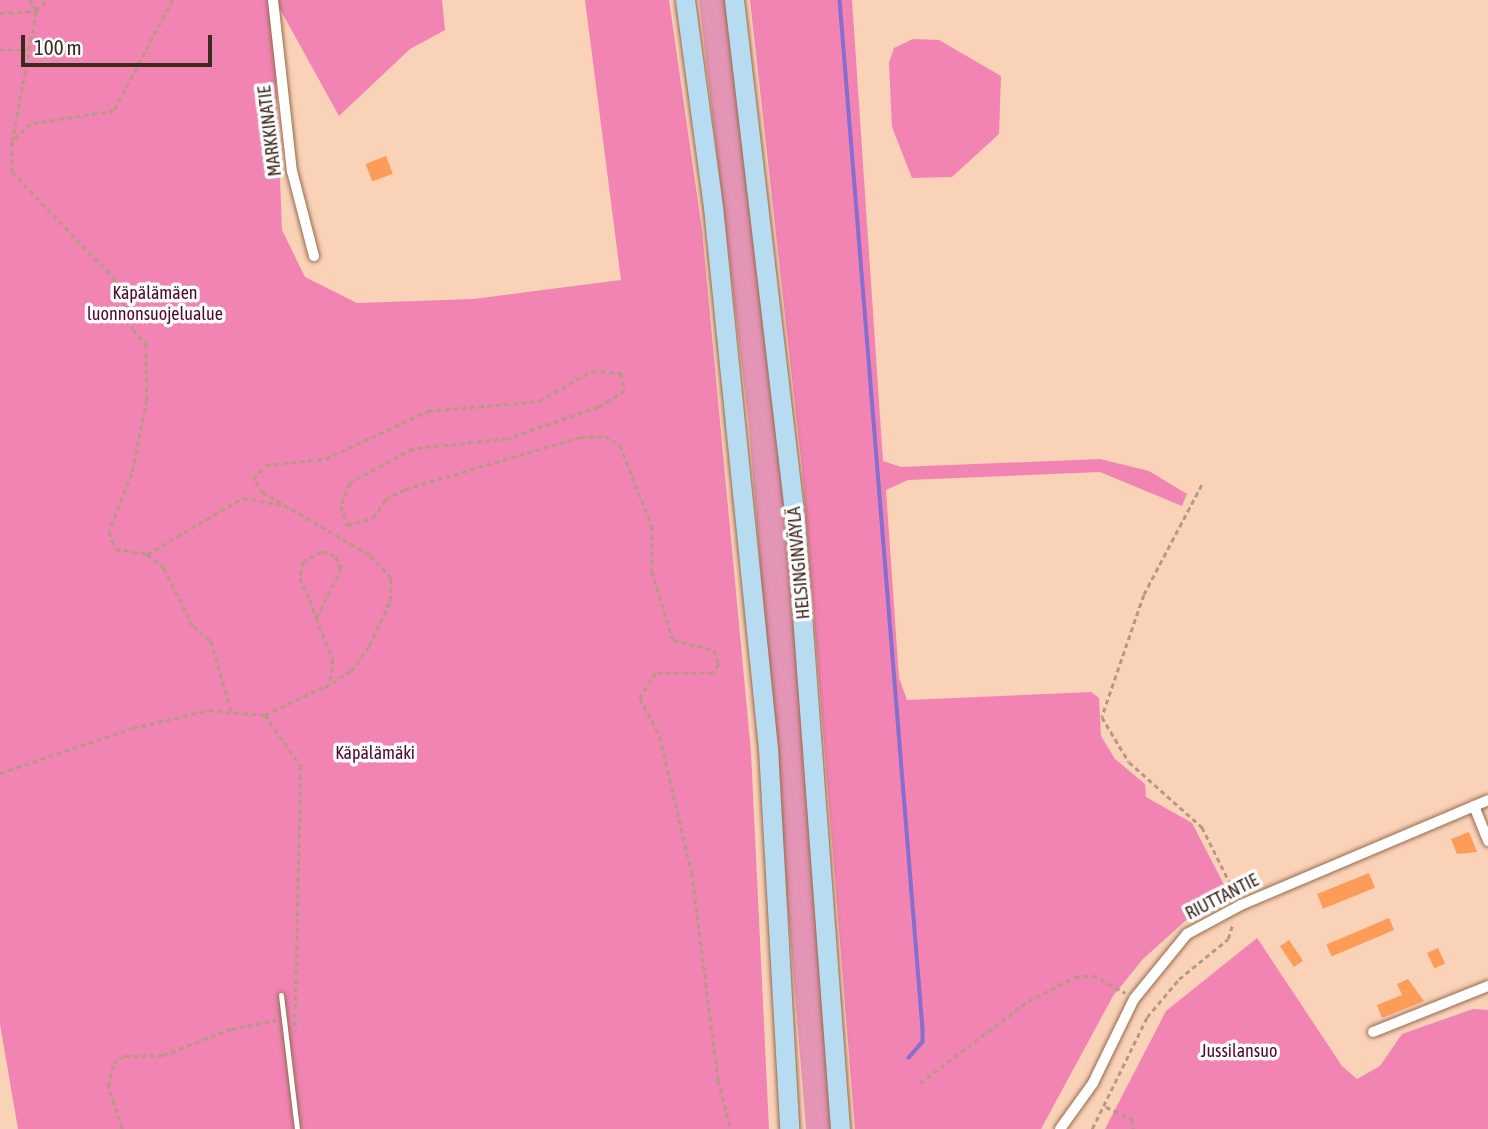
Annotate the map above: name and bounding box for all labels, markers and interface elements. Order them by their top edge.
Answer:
scale bar [24,21,215,65]
text: 100 m [34,35,82,59]
street label: MARKKINATIE [254,85,286,177]
park label: Käpälämäen luonnonsuojelualue [87,283,223,326]
street label: HELSINGINVÄYLÄ [783,506,815,620]
park label: Käpälämäki [335,742,415,764]
street label: RIUTTANTIE [1182,869,1262,925]
park label: Jussilansuo [1201,1040,1277,1062]

